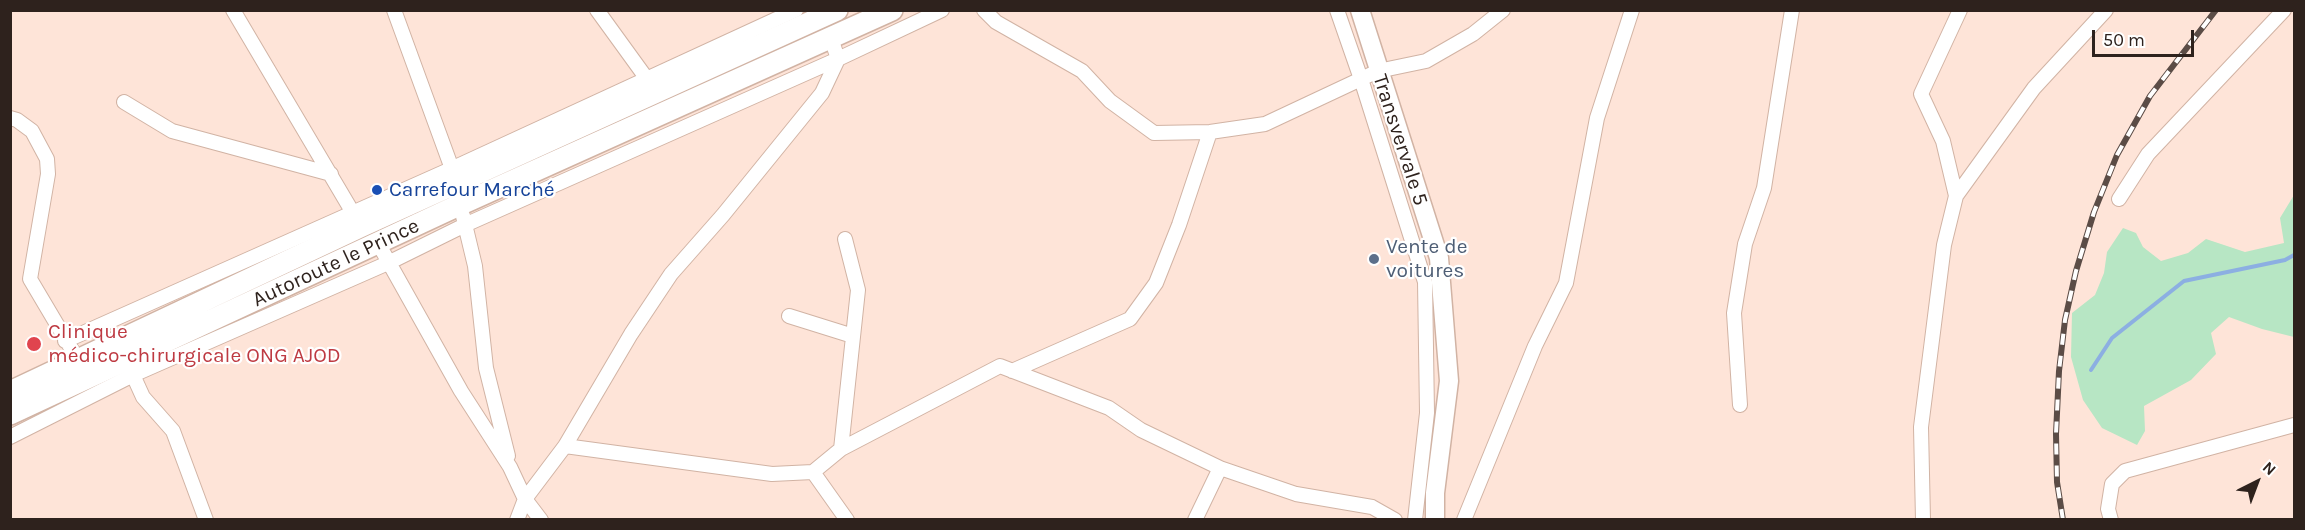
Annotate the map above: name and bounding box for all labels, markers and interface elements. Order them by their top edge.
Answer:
scale bar [2095,18,2197,56]
text: 50 m [2103,29,2145,51]
street label: Transvervale 5 [1367,71,1433,209]
place label: Carrefour Marché [389,177,555,203]
marker: Carrefour Marché [370,183,384,197]
street label: Autoroute le Prince [249,213,423,313]
place label: Vente de voitures [1386,234,1467,284]
marker: Vente de voitures [1367,252,1381,266]
place label: Clinique médico-chirurgicale ONG AJOD [48,319,341,369]
marker: Clinique médico-chirurgicale ONG AJOD [25,335,43,353]
north arrow [2227,452,2287,512]
text: N [2259,457,2280,479]

